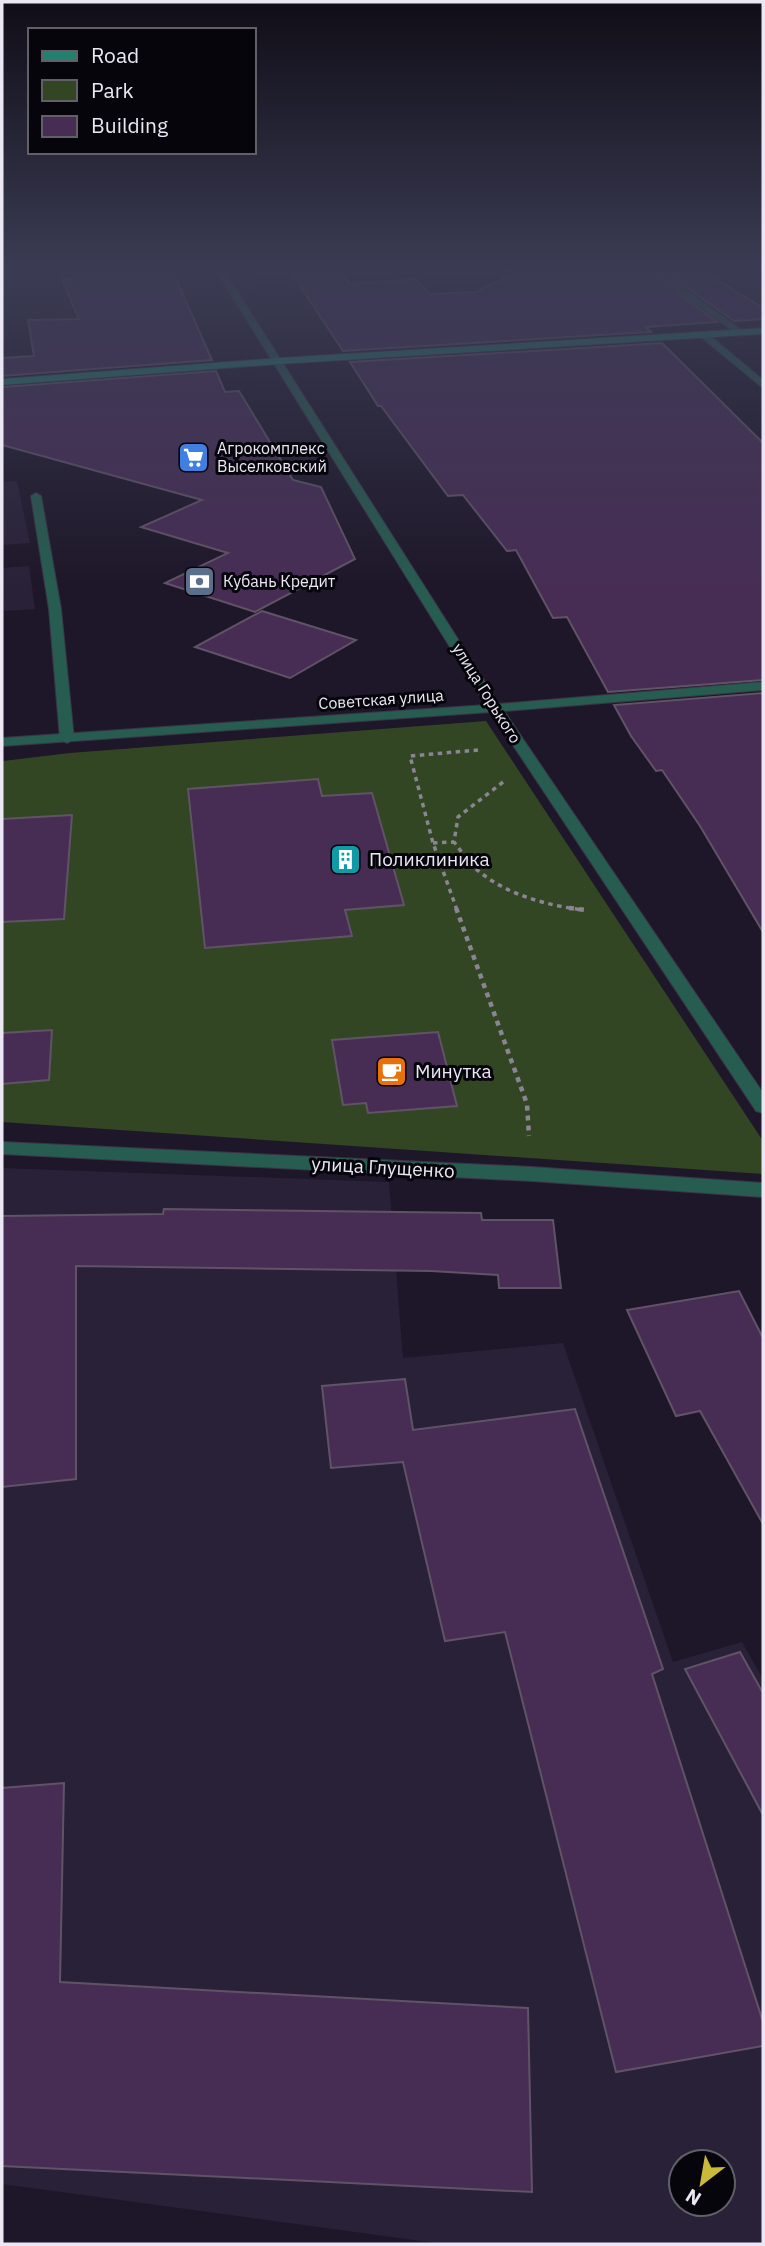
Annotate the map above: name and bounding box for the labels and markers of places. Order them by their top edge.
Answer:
place label: Агрокомплекс Выселковский [217,438,327,476]
supermarket icon: Агрокомплекс Выселковский [177,440,211,474]
bank icon: Кубань Кредит [183,564,217,598]
place label: Кубань Кредит [223,571,336,591]
building icon: Поликлиника [329,842,363,876]
place label: Поликлиника [369,847,490,871]
cafe icon: Минутка [375,1054,409,1088]
place label: Минутка [415,1059,492,1083]

